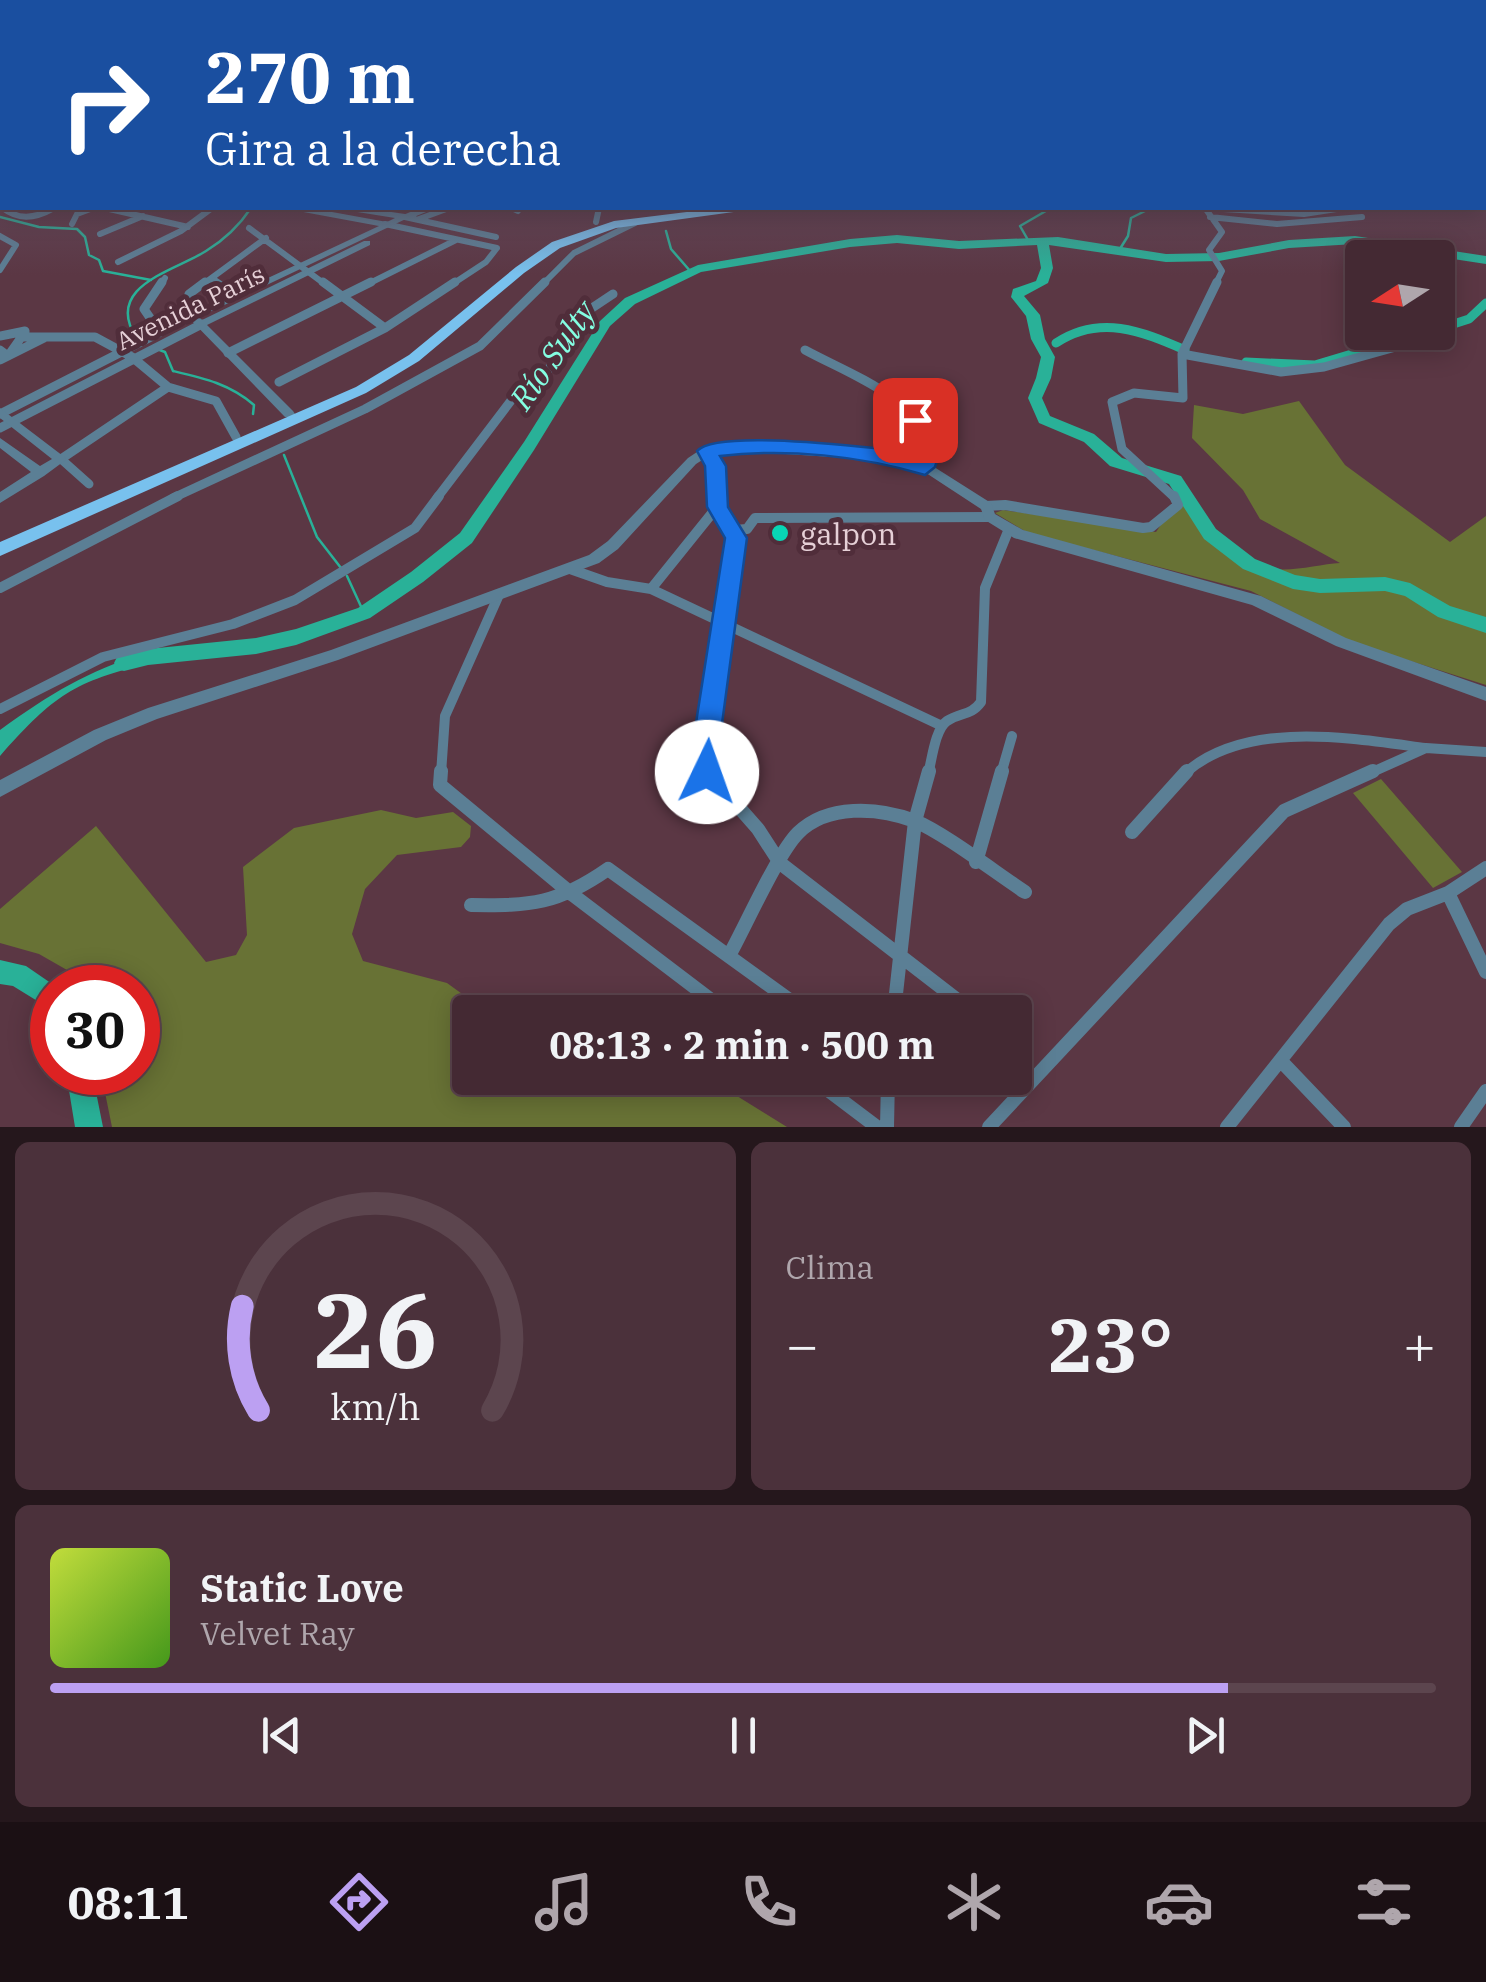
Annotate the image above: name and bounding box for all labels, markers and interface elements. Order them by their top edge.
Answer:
text: 270 m [205,31,415,122]
icon: right [40,40,170,170]
text: Gira a la derecha [205,119,562,177]
north arrow [1345,240,1455,350]
map controls [1345,240,1455,350]
street label: Avenida París [110,257,270,357]
water label: Río Sulty [499,291,606,418]
pin [873,378,958,463]
icon: arrive [888,393,943,448]
place label: galpon [800,514,896,553]
marker: galpon [769,522,791,544]
position arrow [655,720,759,824]
speed limit sign: 30 [30,965,160,1095]
text: 08:13 · 2 min · 500 m [549,1020,935,1069]
text: Clima [786,1246,874,1288]
text: 26 [313,1261,438,1397]
text: 23° [1048,1295,1173,1393]
text: − [786,1309,819,1380]
text: + [1403,1309,1436,1380]
text: km/h [330,1383,420,1430]
text: Static Love [200,1563,404,1612]
text: Velvet Ray [200,1612,355,1654]
icon: previous [254,1708,309,1763]
icon: pause [716,1708,771,1763]
icon: next [1178,1708,1233,1763]
icon: directions [324,1867,394,1937]
icon: music [529,1867,599,1937]
icon: phone [734,1867,804,1937]
icon: climate [939,1867,1009,1937]
icon: car [1144,1867,1214,1937]
icon: filters [1349,1867,1419,1937]
text: 08:11 [67,1873,189,1931]

